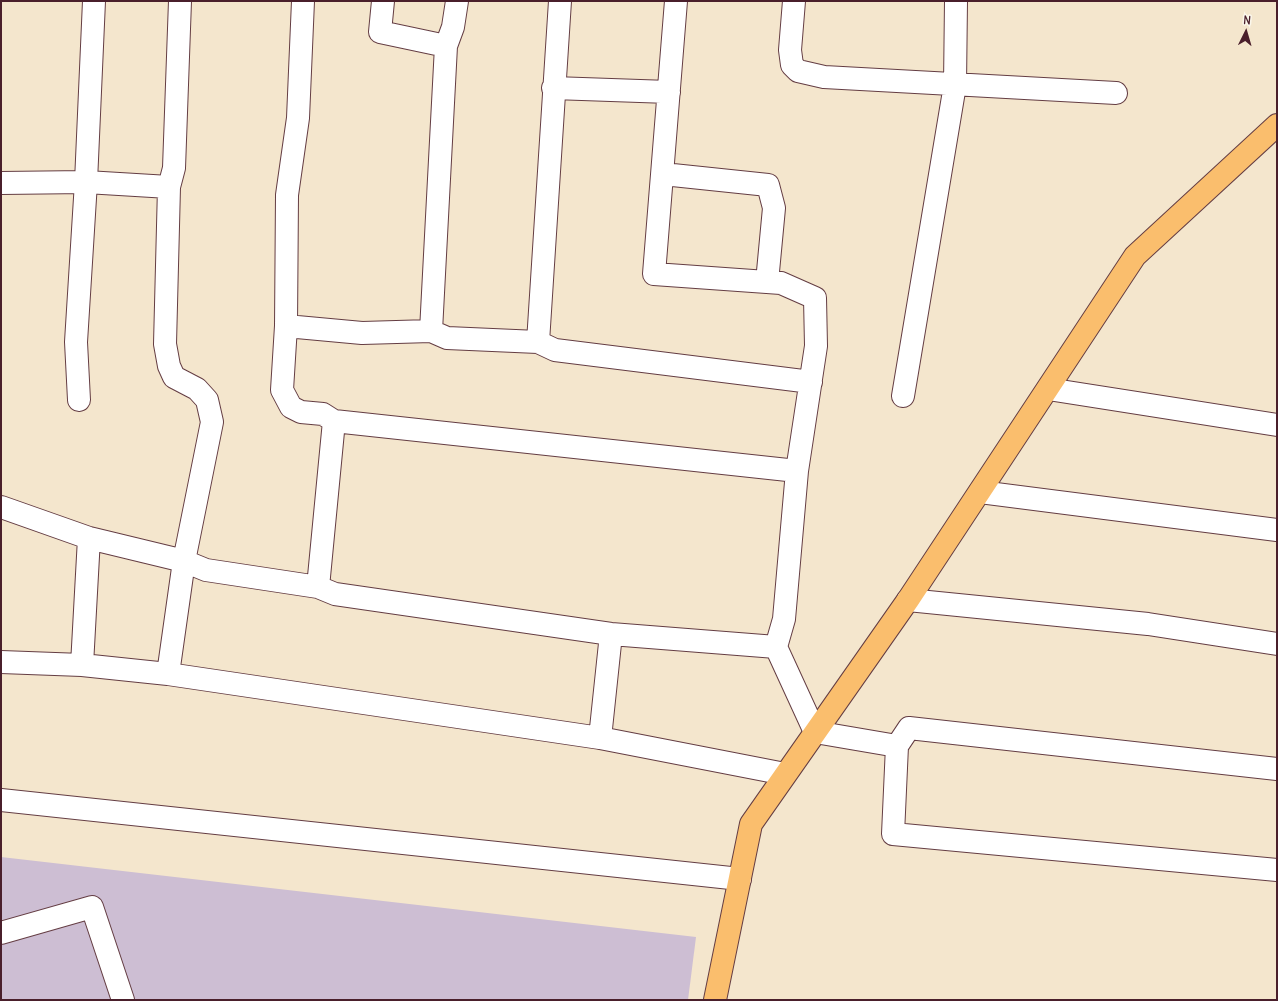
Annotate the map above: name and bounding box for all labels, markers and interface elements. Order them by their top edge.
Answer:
north arrow [1226,12,1266,52]
text: N [1243,13,1251,27]

